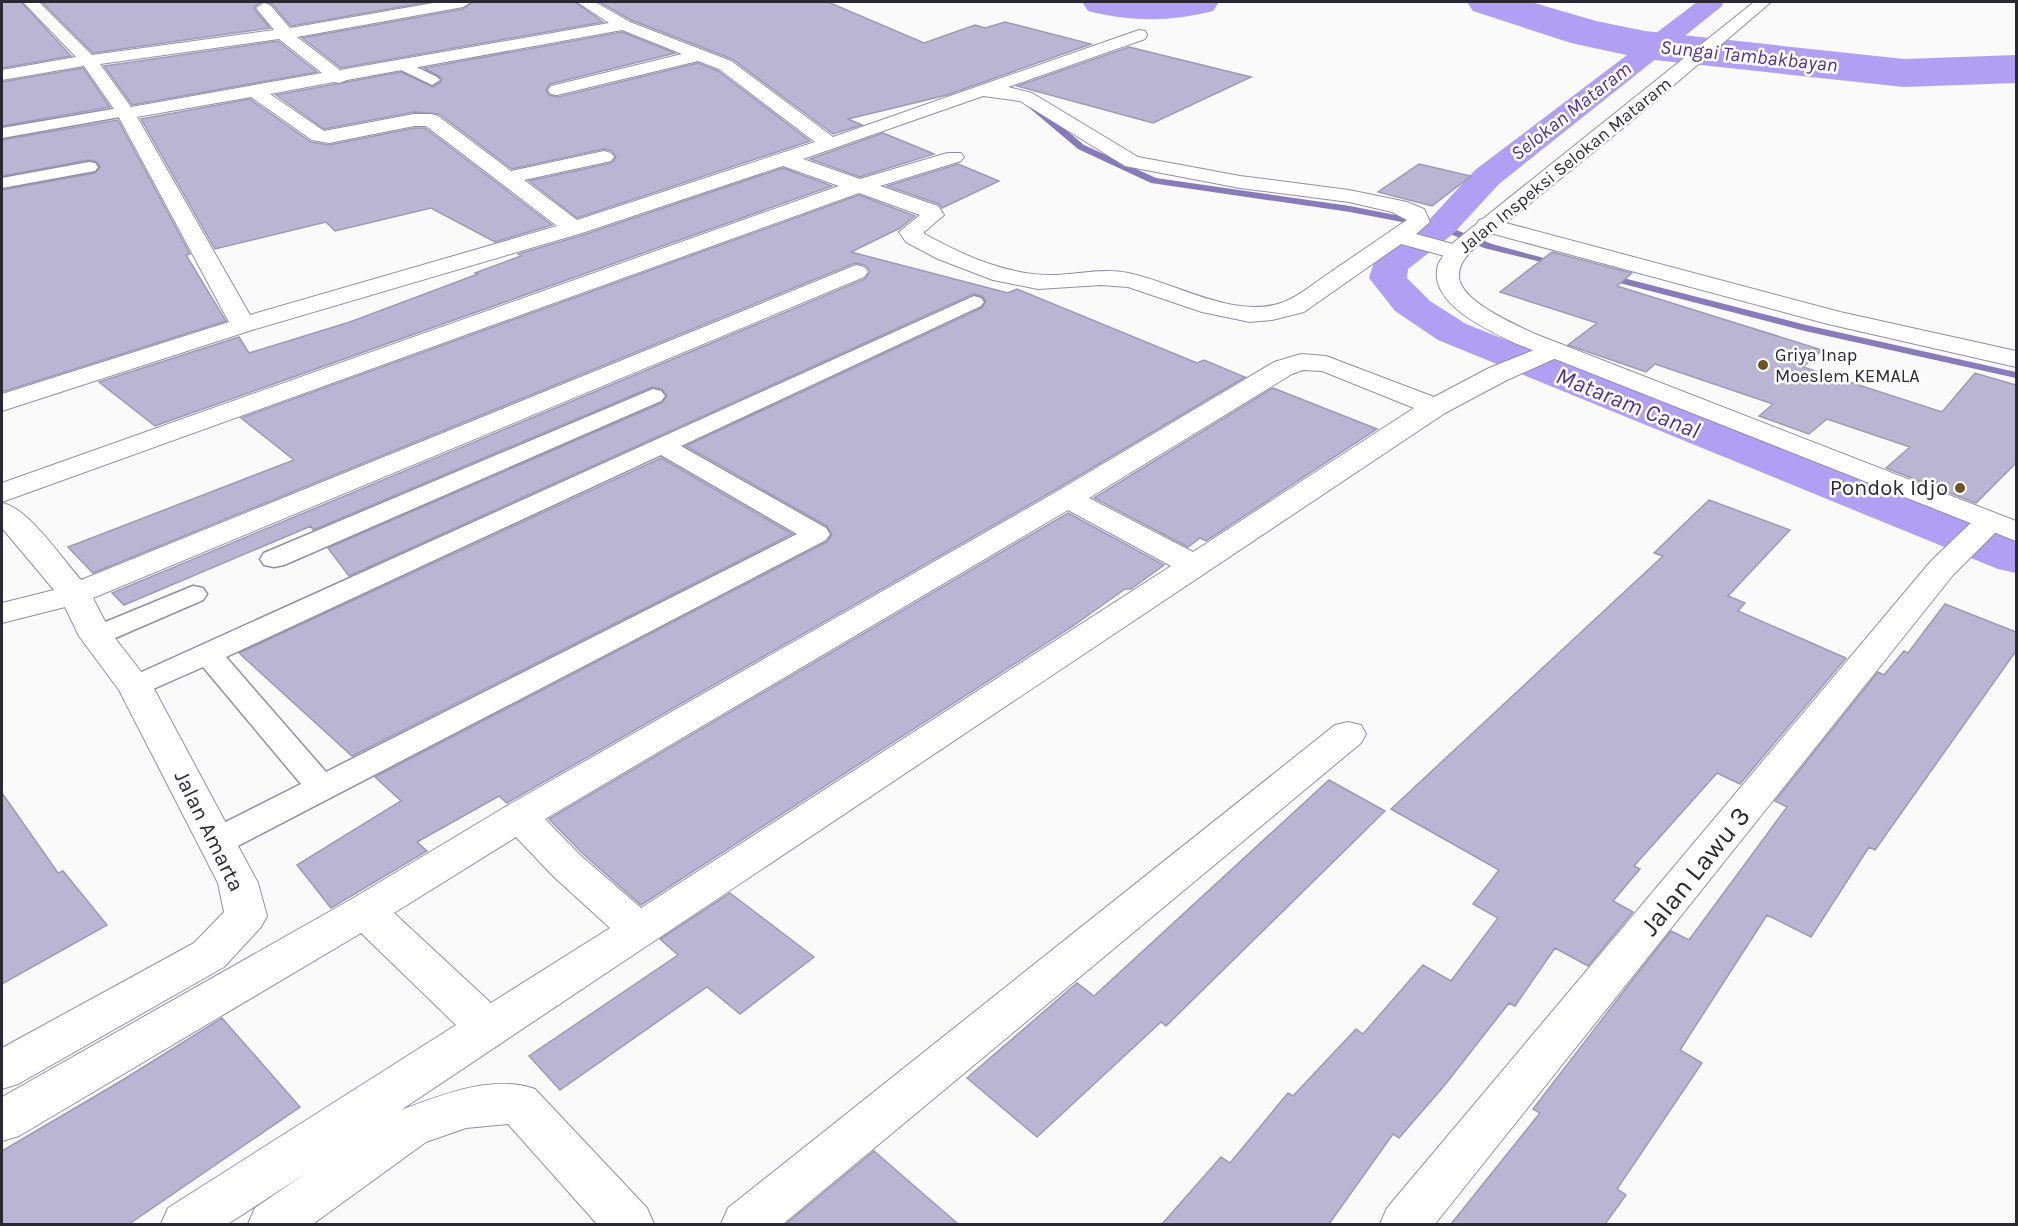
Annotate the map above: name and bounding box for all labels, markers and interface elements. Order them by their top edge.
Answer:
water label: Sungai Tambakbayan [1659,35,1839,77]
water label: Selokan Mataram [1506,57,1636,165]
street label: Jalan Inspeksi Selokan Mataram [1454,72,1676,258]
place label: Griya Inap Moeslem KEMALA [1775,344,1920,387]
marker: Griya Inap Moeslem KEMALA [1756,358,1770,372]
water label: Mataram Canal [1552,361,1704,445]
place label: Pondok Idjo [1830,475,1948,501]
marker: Pondok Idjo [1953,481,1967,495]
street label: Jalan Amarta [169,766,249,896]
street label: Jalan Lawu 3 [1633,800,1757,942]

